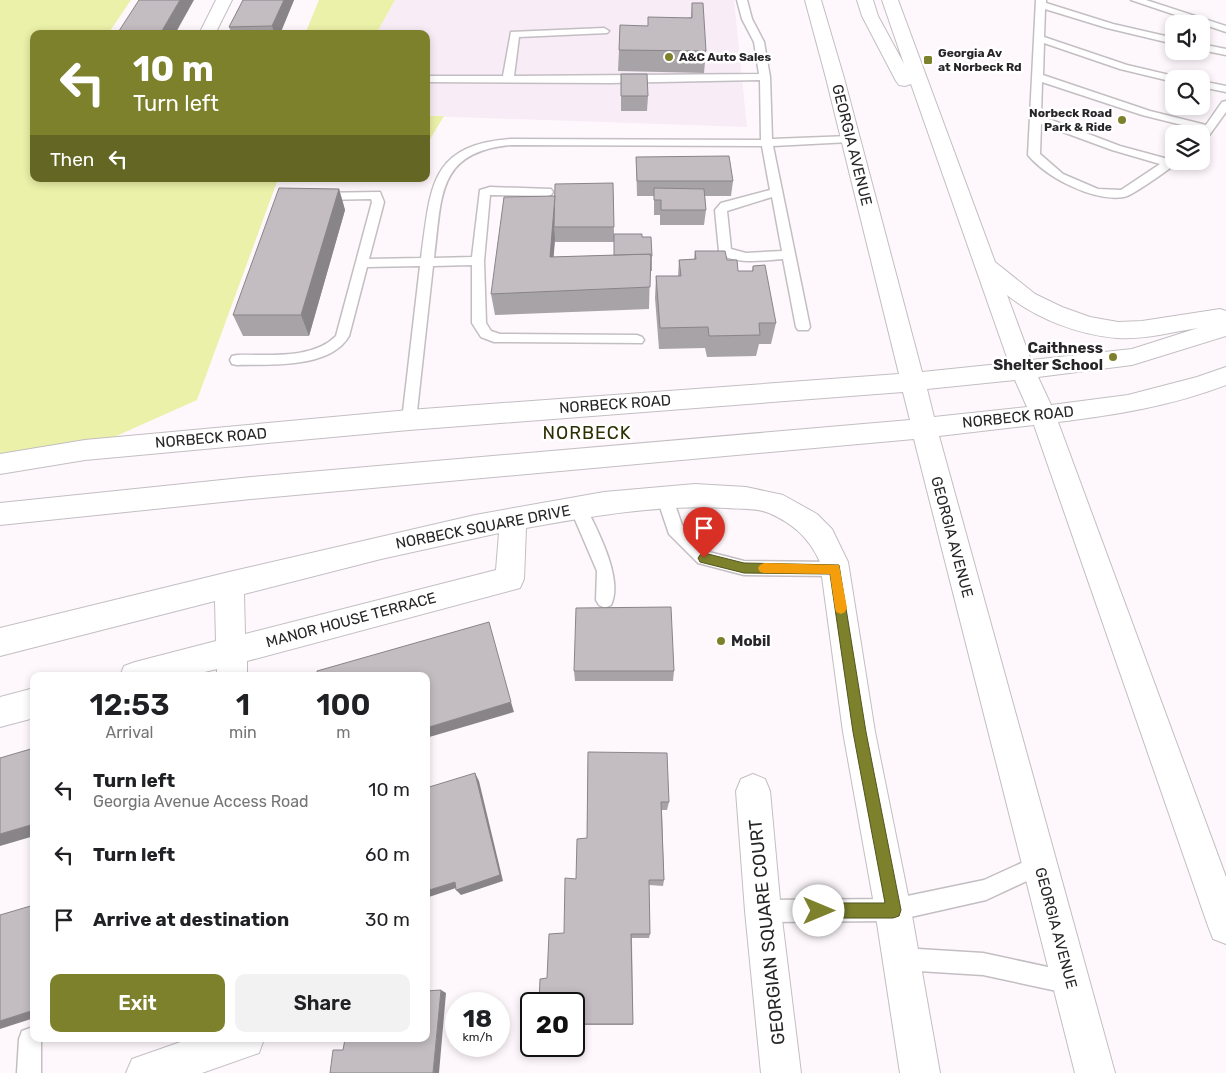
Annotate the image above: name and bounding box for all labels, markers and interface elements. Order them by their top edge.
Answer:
map controls [1165,15,1210,170]
button: sound [1165,15,1210,60]
place label: Georgia Av at Norbeck Rd [938,46,1022,74]
text: 10 m [133,48,214,90]
icon: left [50,50,115,115]
place label: A&C Auto Sales [679,50,771,64]
marker: A&C Auto Sales [663,51,675,63]
marker: Georgia Av at Norbeck Rd [922,54,934,66]
button: search [1165,70,1210,115]
street label: GEORGIA AVENUE [828,82,876,208]
text: Turn left [133,90,219,117]
place label: Norbeck Road Park & Ride [1029,106,1112,134]
marker: Norbeck Road Park & Ride [1116,114,1128,126]
button: layers [1165,125,1210,170]
icon: left [104,145,132,173]
text: Then [50,148,94,171]
place label: Caithness Shelter School [993,339,1103,374]
marker: Caithness Shelter School [1107,351,1119,363]
street label: NORBECK ROAD [558,391,672,417]
street label: NORBECK ROAD [961,402,1075,432]
district label: NORBECK [542,422,632,444]
street label: NORBECK ROAD [154,424,268,452]
street label: GEORGIA AVENUE [927,474,977,600]
street label: NORBECK SQUARE DRIVE [394,501,572,553]
pin [683,507,725,558]
icon: arrive [690,514,718,542]
street label: MANOR HOUSE TERRACE [264,589,438,651]
place label: Mobil [731,632,771,650]
marker: Mobil [715,635,727,647]
text: 12:53 [89,687,170,723]
text: 1 [236,687,250,723]
text: 100 [316,687,371,723]
text: Arrival [105,723,153,742]
text: min [229,723,257,742]
text: m [336,723,350,742]
text: Turn left [93,769,175,792]
icon: left [50,776,78,804]
text: 10 m [368,778,410,801]
text: Georgia Avenue Access Road [93,792,309,811]
street label: GEORGIAN SQUARE COURT [744,818,790,1046]
icon: left [50,841,78,869]
text: Turn left [93,843,175,866]
text: 60 m [365,843,410,866]
street label: GEORGIA AVENUE [1031,865,1081,991]
position arrow [792,884,844,936]
icon: arrive [50,906,78,934]
text: Arrive at destination [93,908,289,931]
text: 30 m [365,908,410,931]
button: Exit [50,974,225,1032]
button: Share [235,974,410,1032]
speed limit sign: 20 [520,992,585,1057]
text: 18 [463,1004,492,1033]
text: km/h [463,1030,492,1044]

